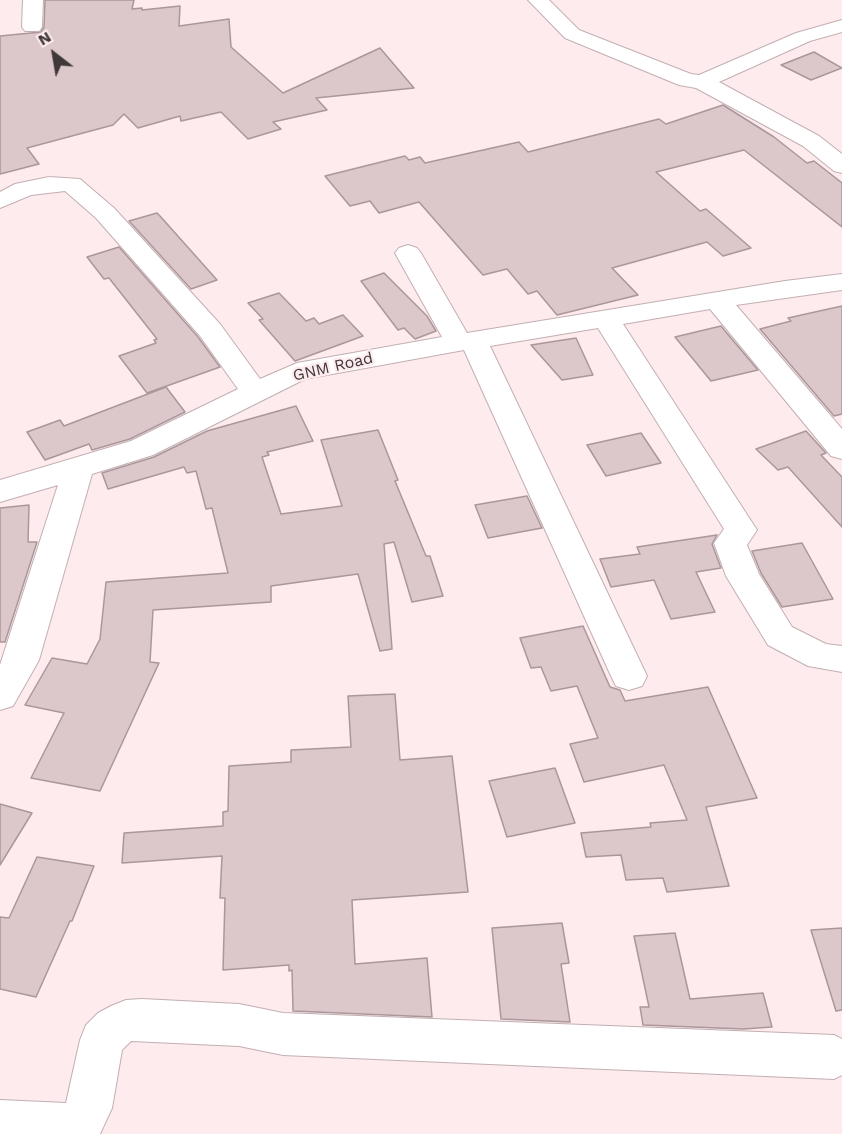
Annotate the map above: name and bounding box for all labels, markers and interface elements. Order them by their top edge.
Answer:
north arrow [24,24,84,84]
text: N [34,27,54,49]
street label: GNM Road [291,348,375,386]

